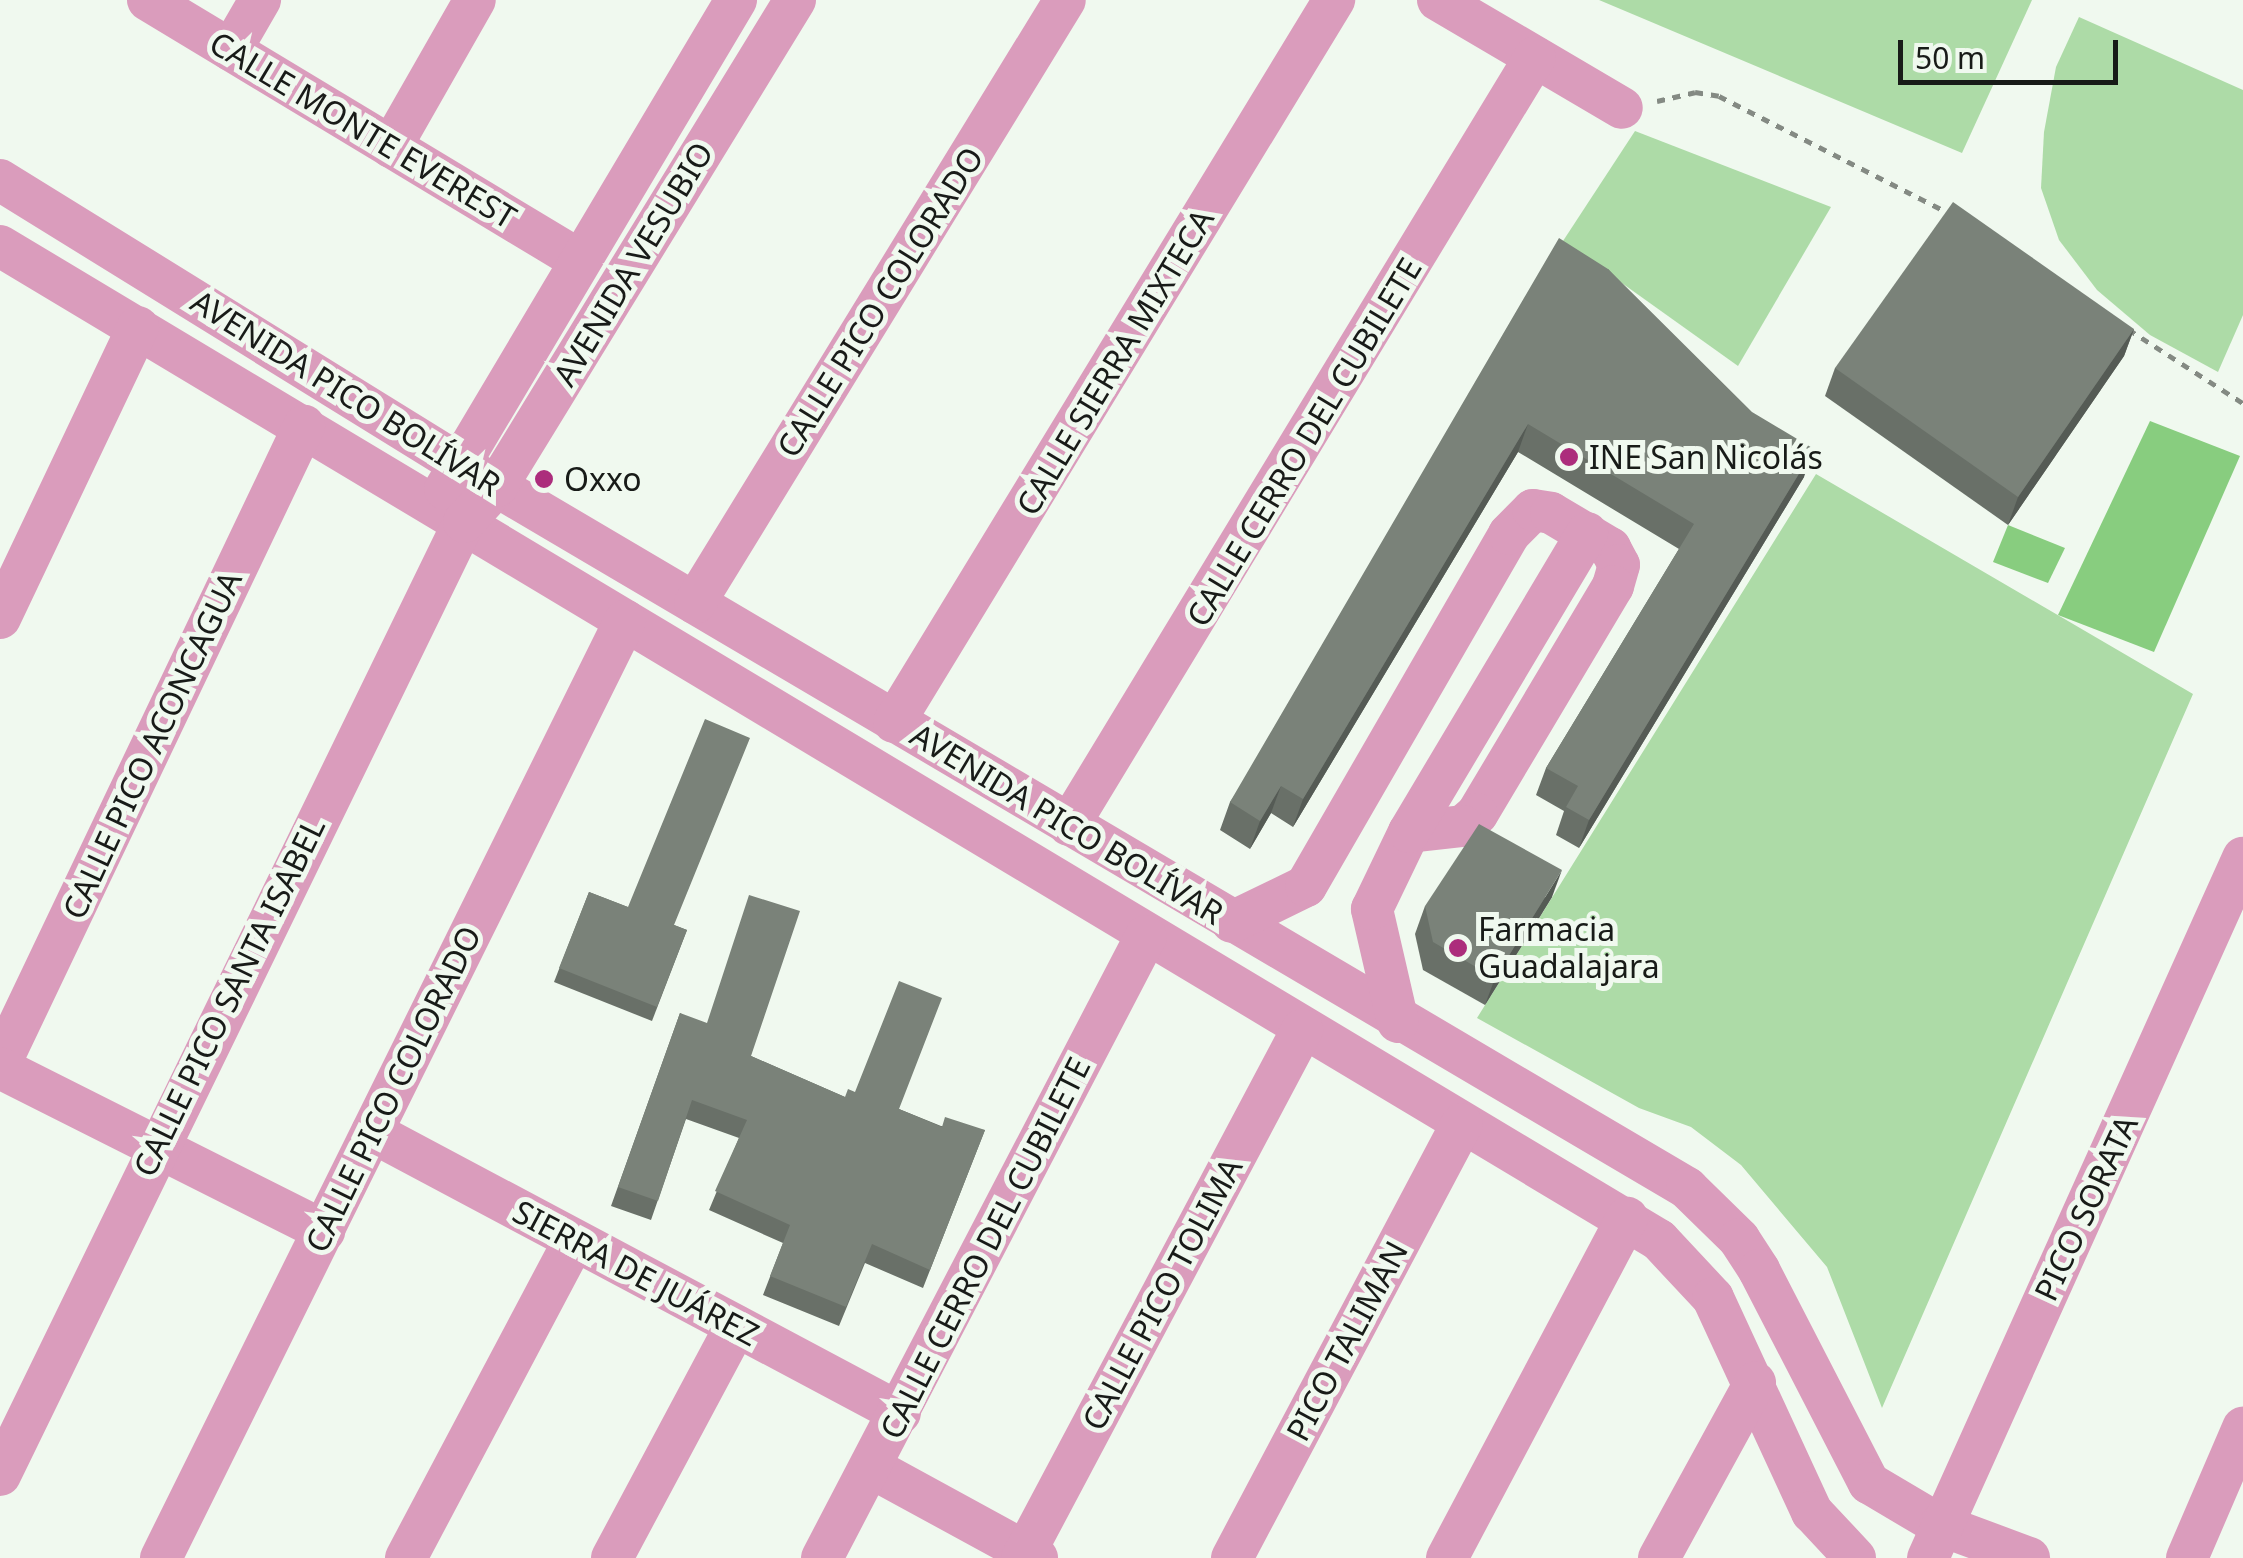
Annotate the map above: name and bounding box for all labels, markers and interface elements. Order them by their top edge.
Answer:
scale bar [1903,20,2123,82]
street label: CALLE MONTE EVEREST [203,23,523,237]
text: 50 m [1915,37,1985,78]
street label: AVENIDA VESUBIO [545,135,721,393]
street label: CALLE PICO COLORADO [769,140,991,464]
street label: CALLE SIERRA MIXTECA [1008,202,1222,522]
street label: CALLE CERRO DEL CUBILETE [1179,251,1429,633]
street label: AVENIDA PICO BOLÍVAR [184,282,508,504]
place label: INE San Nicolás [1589,438,1823,476]
marker: INE San Nicolás [1558,446,1580,468]
place label: Oxxo [564,460,642,498]
marker: Oxxo [533,468,555,490]
street label: CALLE PICO ACONCAGUA [55,565,249,925]
street label: AVENIDA PICO BOLÍVAR [904,715,1230,933]
street label: CALLE PICO SANTA ISABEL [125,811,333,1183]
place label: Farmacia Guadalajara [1478,911,1660,986]
street label: CALLE PICO COLORADO [297,920,489,1258]
marker: Farmacia Guadalajara [1447,937,1469,959]
street label: CALLE CERRO DEL CUBILETE [872,1051,1098,1445]
street label: PICO SORATA [2026,1109,2146,1307]
street label: CALLE PICO TOLIMA [1074,1151,1250,1437]
street label: SIERRA DE JUÁREZ [507,1192,765,1354]
street label: PICO TALIMAN [1278,1235,1416,1447]

